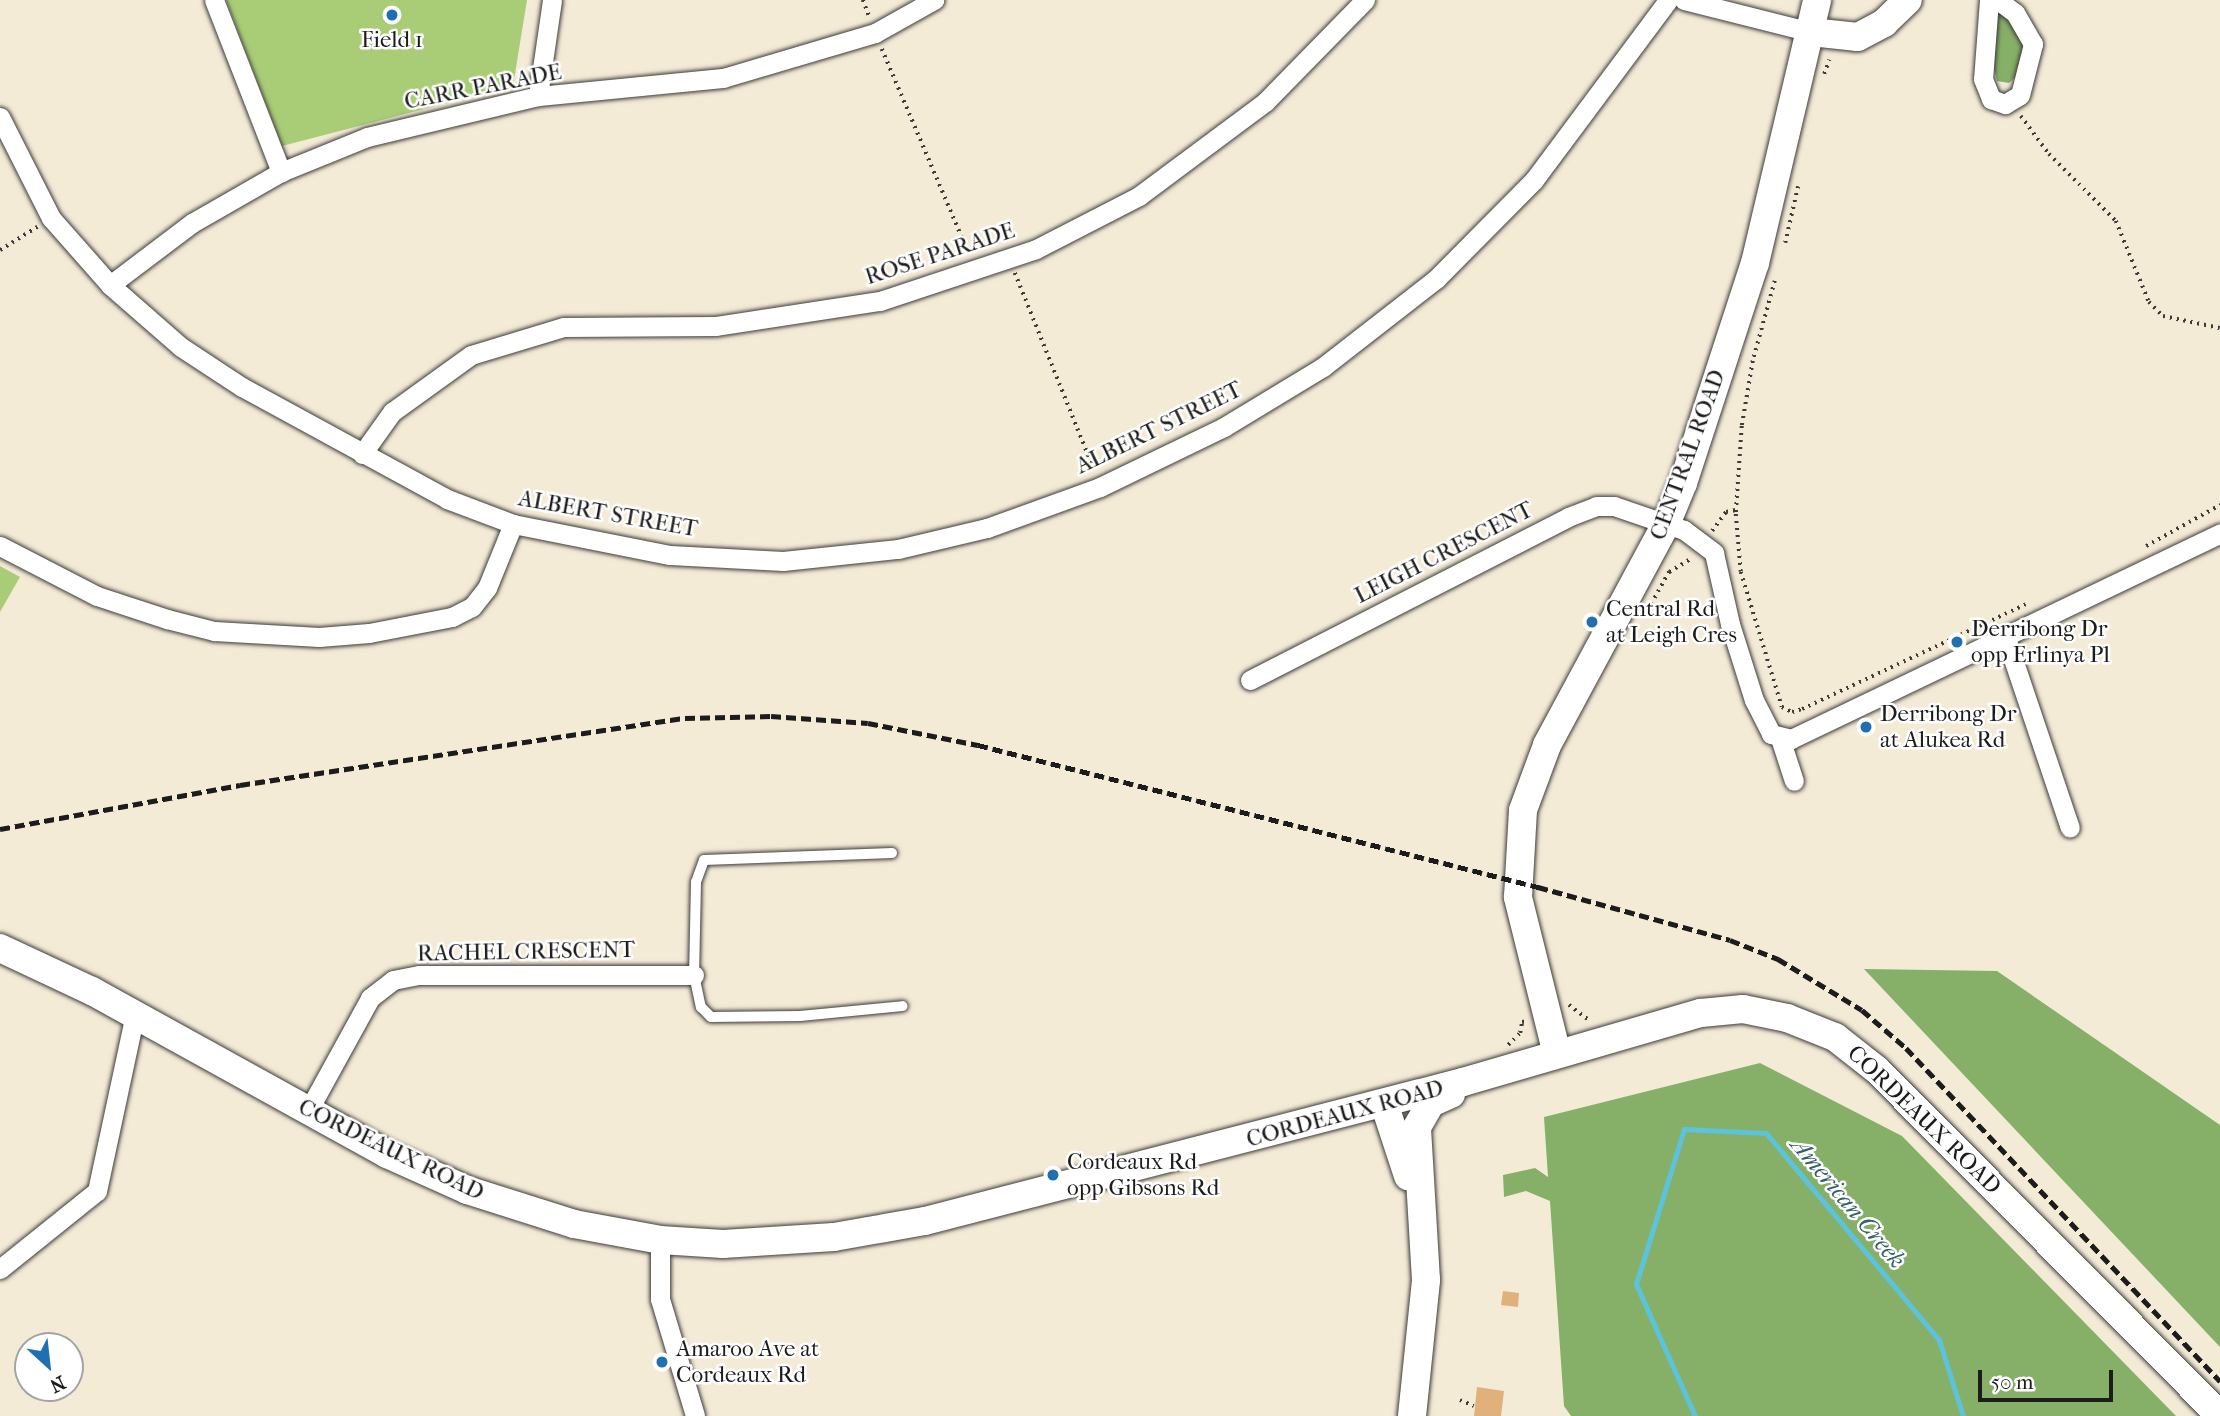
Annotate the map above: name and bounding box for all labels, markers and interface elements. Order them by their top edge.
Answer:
marker: Field 1 [384,7,400,23]
place label: Field 1 [361,26,423,54]
street label: CARR PARADE [402,58,564,116]
street label: ROSE PARADE [862,217,1018,291]
street label: CENTRAL ROAD [1644,366,1732,544]
street label: ALBERT STREET [1071,376,1247,480]
street label: ALBERT STREET [516,485,700,543]
street label: LEIGH CRESCENT [1350,496,1538,610]
place label: Central Rd at Leigh Cres [1606,595,1737,649]
marker: Central Rd at Leigh Cres [1584,614,1600,630]
place label: Derribong Dr opp Erlinya Pl [1971,615,2110,669]
marker: Derribong Dr opp Erlinya Pl [1949,634,1965,650]
place label: Derribong Dr at Alukea Rd [1880,700,2017,754]
marker: Derribong Dr at Alukea Rd [1858,719,1874,735]
street label: RACHEL CRESCENT [417,936,635,968]
street label: CORDEAUX ROAD [1841,1040,2007,1200]
street label: CORDEAUX ROAD [1243,1074,1447,1154]
street label: CORDEAUX ROAD [294,1093,488,1207]
water label: American Creek [1785,1132,1911,1274]
place label: Cordeaux Rd opp Gibsons Rd [1067,1148,1219,1202]
marker: Cordeaux Rd opp Gibsons Rd [1045,1167,1061,1183]
north arrow [14,1332,84,1402]
place label: Amaroo Ave at Cordeaux Rd [676,1335,819,1389]
marker: Amaroo Ave at Cordeaux Rd [654,1354,670,1370]
scale bar [1982,1356,2117,1400]
text: 50 m [1991,1370,2034,1394]
text: N [46,1371,69,1397]

